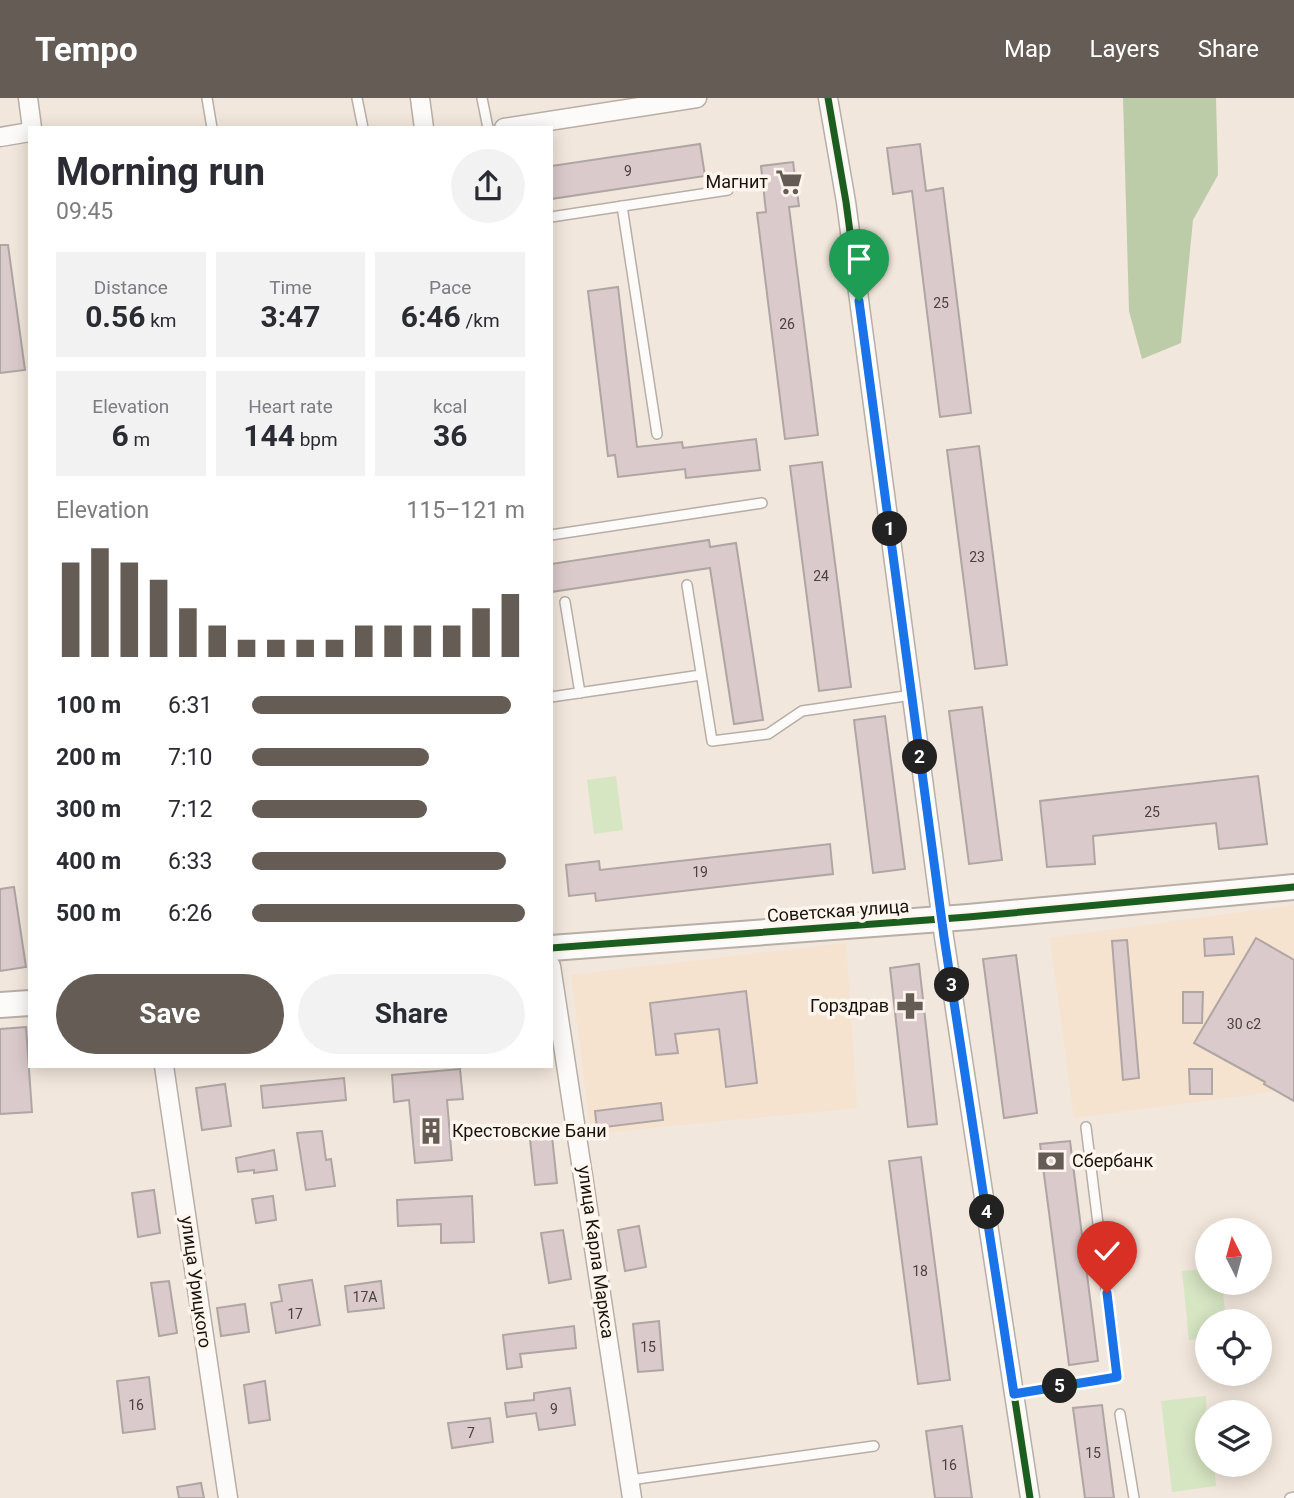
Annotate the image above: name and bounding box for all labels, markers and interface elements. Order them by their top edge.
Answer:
text: Tempo [35,30,138,69]
text: Map [1004,35,1052,63]
text: Layers [1090,35,1160,63]
text: Share [1198,35,1259,63]
button: share [451,149,525,223]
text: Morning run [56,150,265,194]
house number: 9 [624,163,632,179]
supermarket icon: Магнит [774,167,804,197]
place label: Магнит [706,171,768,192]
text: 09:45 [56,198,113,225]
pin [829,229,889,301]
icon: arrive [840,240,878,278]
text: Distance [94,276,168,299]
text: Time [269,276,312,299]
text: Pace [429,276,471,299]
house number: 25 [933,295,949,311]
text: 0.56 [85,299,145,334]
text: 3:47 [260,299,321,334]
text: 6:46 [401,299,461,334]
text: km [145,309,177,332]
text: /km [461,309,500,332]
house number: 26 [779,316,795,332]
text: Elevation [92,395,169,418]
text: Heart rate [248,395,333,418]
text: kcal [433,395,467,418]
text: 6 [112,418,129,453]
text: 144 [243,418,295,453]
text: 36 [433,418,467,453]
text: m [129,428,150,451]
text: bpm [295,428,338,451]
text: Elevation [56,497,149,524]
text: 115–121 m [406,497,525,524]
pin: 1 [872,512,908,546]
text: 1 [884,517,895,540]
house number: 23 [969,549,985,565]
house number: 24 [813,568,829,584]
text: 100 m [56,692,121,719]
text: 6:31 [168,692,212,719]
pin: 2 [902,740,937,774]
text: 200 m [56,744,121,771]
text: 7:10 [168,744,212,771]
text: 2 [914,745,925,768]
text: 300 m [56,796,121,823]
text: 7:12 [168,796,212,823]
house number: 25 [1144,804,1160,820]
text: 400 m [56,848,121,875]
text: 6:33 [168,848,212,875]
house number: 19 [692,864,708,880]
street label: Советская улица [766,895,910,926]
text: 500 m [56,900,121,927]
text: 6:26 [168,900,212,927]
pin: 3 [934,968,970,1002]
text: 3 [946,973,957,996]
button: Save [56,974,284,1054]
button: Share [298,974,525,1054]
pharmacy icon: Горздрав [895,991,925,1021]
place label: Горздрав [810,995,889,1016]
house number: 30 c2 [1227,1016,1261,1032]
building icon: Крестовские Бани [416,1116,446,1146]
place label: Крестовские Бани [452,1120,607,1141]
bank icon: Сбербанк [1036,1146,1066,1176]
place label: Сбербанк [1072,1150,1153,1171]
street label: улица Карла Маркса [574,1164,619,1340]
pin: 4 [970,1194,1004,1230]
text: 4 [981,1200,992,1223]
street label: улица Урицкого [177,1215,216,1349]
north arrow [1195,1218,1272,1295]
map controls [1195,1218,1272,1477]
pin [1077,1221,1137,1293]
icon: check [1088,1232,1126,1270]
house number: 18 [912,1263,928,1279]
house number: 17А [353,1289,377,1305]
house number: 17 [287,1306,303,1322]
button: locate [1195,1309,1272,1386]
house number: 15 [640,1339,656,1355]
pin: 5 [1042,1368,1078,1404]
text: 5 [1054,1374,1065,1397]
house number: 16 [128,1397,144,1413]
button: layers [1195,1400,1272,1477]
house number: 9 [550,1401,558,1417]
house number: 7 [467,1425,475,1441]
house number: 15 [1085,1445,1101,1461]
house number: 16 [941,1457,957,1473]

